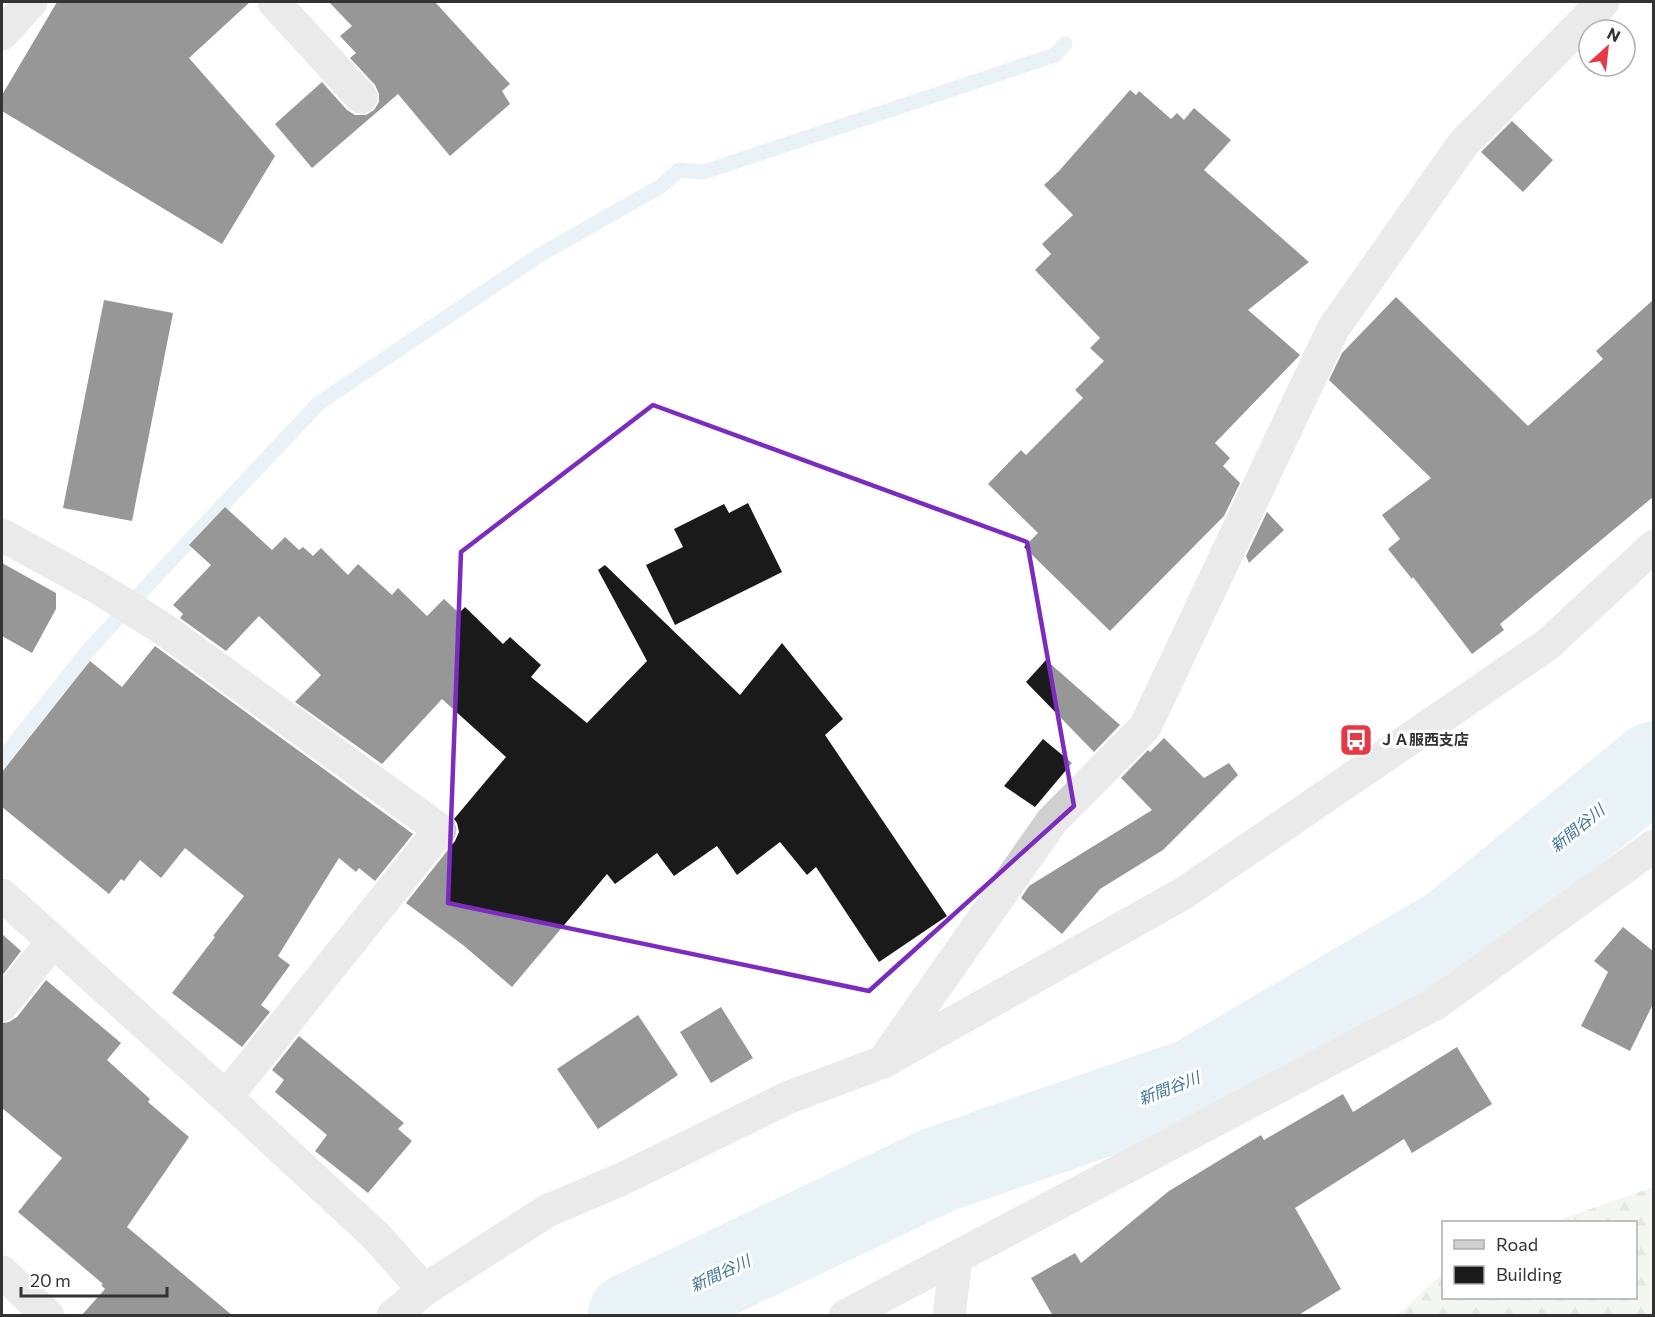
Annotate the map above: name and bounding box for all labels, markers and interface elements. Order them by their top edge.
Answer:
north arrow [1577,18,1637,78]
text: N [1604,23,1624,45]
bus stop icon: ＪＡ服西支店 [1338,722,1374,758]
place label: ＪＡ服西支店 [1379,730,1469,748]
water label: 新間谷川 [1546,799,1609,855]
water label: 新間谷川 [1136,1066,1204,1108]
legend [1442,1221,1637,1299]
text: Road [1496,1233,1538,1255]
water label: 新間谷川 [687,1250,755,1295]
scale bar [21,1260,166,1298]
text: Building [1496,1263,1562,1285]
text: 20 m [30,1269,71,1291]

